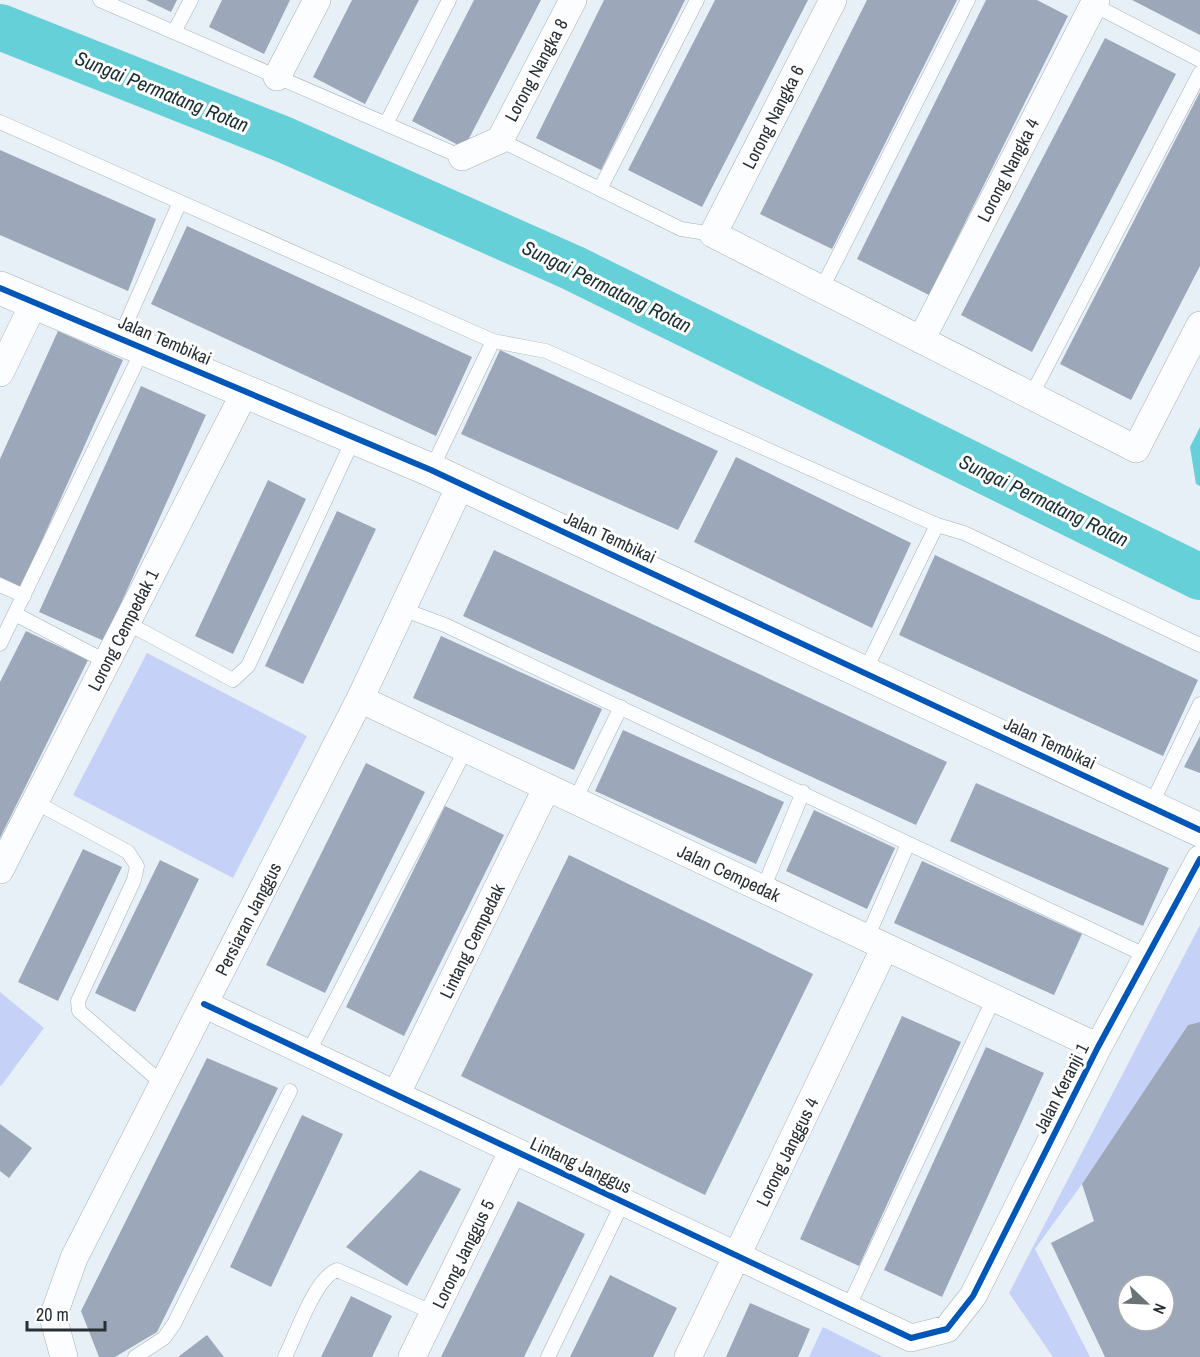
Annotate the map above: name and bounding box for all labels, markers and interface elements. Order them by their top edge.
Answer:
street label: Lorong Nangka 8 [498,14,574,126]
water label: Sungai Permatang Rotan [71,44,253,138]
street label: Lorong Nangka 6 [736,61,810,173]
street label: Lorong Nangka 4 [971,114,1045,226]
water label: Sungai Permatang Rotan [518,233,696,339]
street label: Jalan Tembikai [115,309,215,371]
water label: Sungai Permatang Rotan [955,447,1133,553]
street label: Jalan Tembikai [560,505,660,569]
street label: Lorong Cempedak 1 [82,564,165,695]
street label: Jalan Tembikai [1000,711,1100,775]
street label: Jalan Cempedak [674,838,785,908]
street label: Persiaran Janggus [209,858,287,980]
street label: Lintang Cempedak [433,879,511,1003]
street label: Jalan Keranji 1 [1028,1038,1095,1138]
street label: Lorong Janggus 4 [750,1093,824,1211]
street label: Lintang Janggus [526,1131,636,1199]
street label: Lorong Janggus 5 [426,1195,500,1313]
north arrow [1116,1273,1176,1333]
scale bar [27,1294,105,1332]
text: N [1148,1300,1172,1318]
text: 20 m [36,1302,69,1327]

